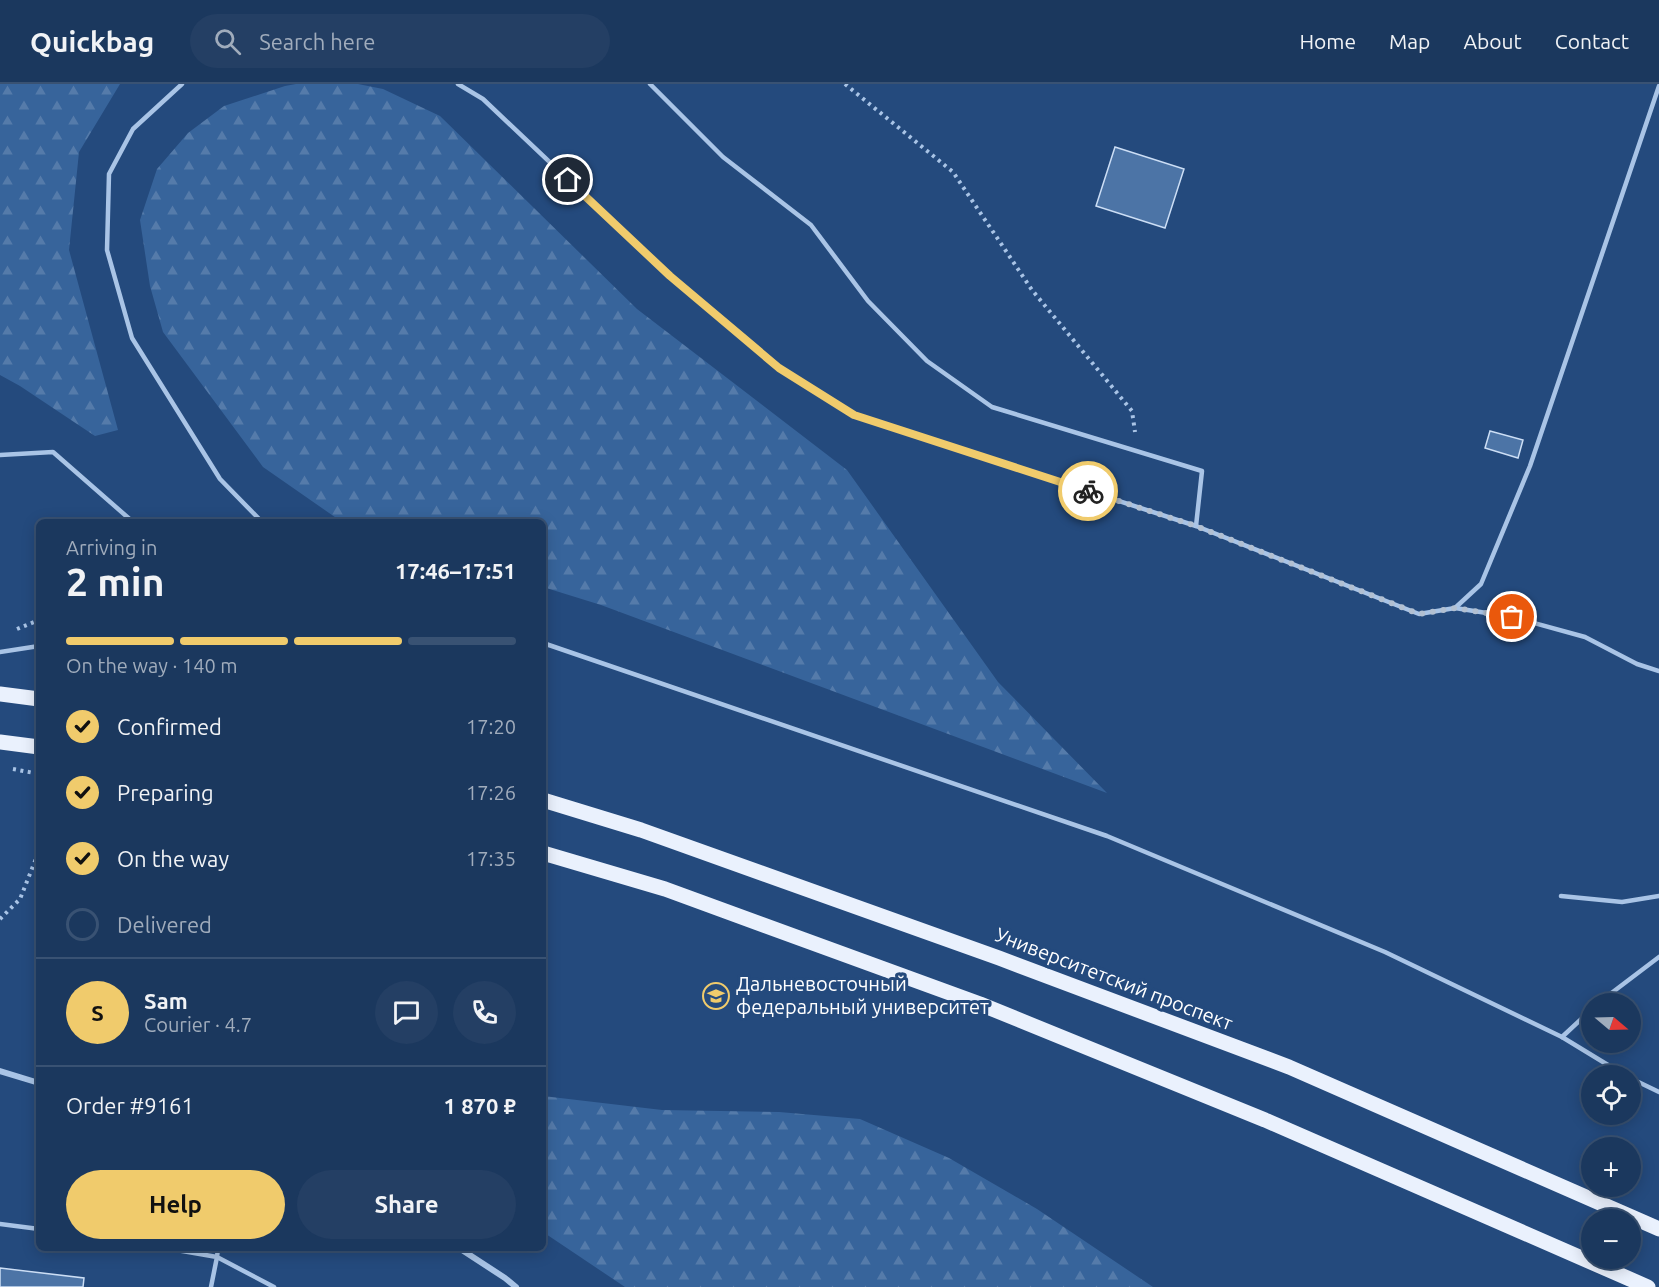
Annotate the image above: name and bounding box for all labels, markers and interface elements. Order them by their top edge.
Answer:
search box [190,14,610,68]
icon: search [211,25,244,58]
text: Quickbag [30,26,154,57]
text: Search here [259,29,375,54]
text: Home [1299,29,1356,53]
text: Map [1389,29,1430,53]
text: About [1463,29,1522,53]
text: Contact [1555,29,1629,53]
pin [542,154,593,205]
icon: home [551,163,584,196]
courier [1058,461,1118,521]
icon: bike [1072,475,1105,508]
text: Arriving in [66,536,157,559]
text: 17:46–17:51 [395,558,516,583]
text: 2 min [66,560,165,603]
pin [1486,591,1537,642]
icon: bag [1495,600,1528,633]
text: On the way · 140 m [66,654,238,677]
icon: check [66,710,99,743]
text: Confirmed [117,714,222,739]
text: 17:20 [466,715,516,738]
icon: check [66,776,99,809]
text: Preparing [117,780,214,805]
text: 17:26 [466,781,516,804]
icon: check [66,842,99,875]
text: On the way [117,846,229,871]
text: 17:35 [466,847,516,870]
text: Delivered [117,912,212,937]
street label: Университетский проспект [992,923,1236,1034]
place label: Дальневосточный федеральный университет [736,972,989,1018]
button: chat [375,981,438,1044]
button: phone [453,981,516,1044]
school or university icon: Дальневосточный федеральный университет [701,981,731,1011]
text: Sam [144,988,188,1013]
north arrow [1581,993,1641,1053]
map controls [1581,993,1641,1269]
text: S [91,1000,104,1025]
text: Courier · 4.7 [144,1013,252,1036]
button: locate [1581,1065,1641,1125]
text: Order #9161 [66,1093,194,1118]
text: 1 870 ₽ [444,1093,516,1118]
button: + [1581,1137,1641,1197]
button: Help [66,1170,285,1239]
button: Share [297,1170,516,1239]
button: − [1581,1209,1641,1269]

